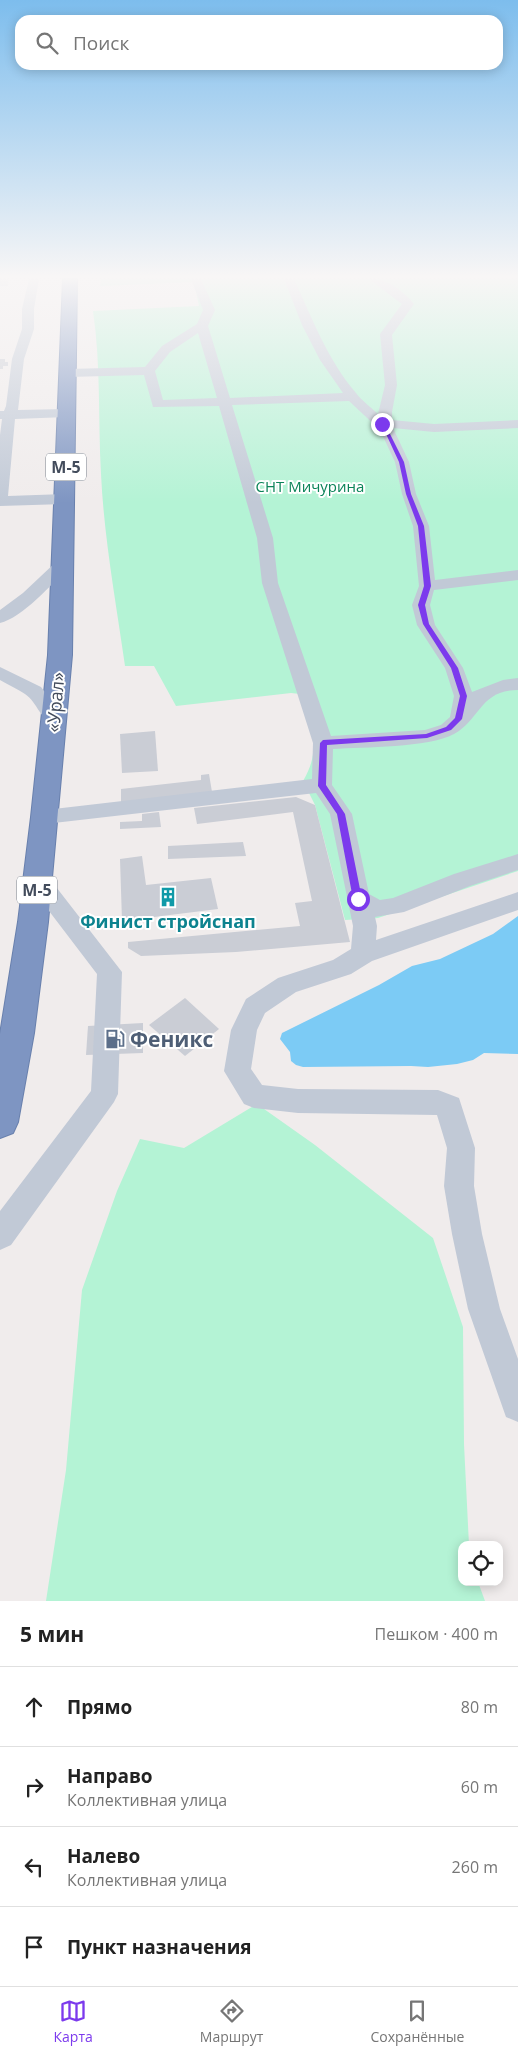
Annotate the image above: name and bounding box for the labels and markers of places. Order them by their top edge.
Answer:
building icon: Финист стройснап [157,886,179,908]
place label: Финист стройснап [80,909,256,933]
place label: Феникс [130,1025,213,1053]
fuel station icon: Феникс [104,1028,126,1050]

